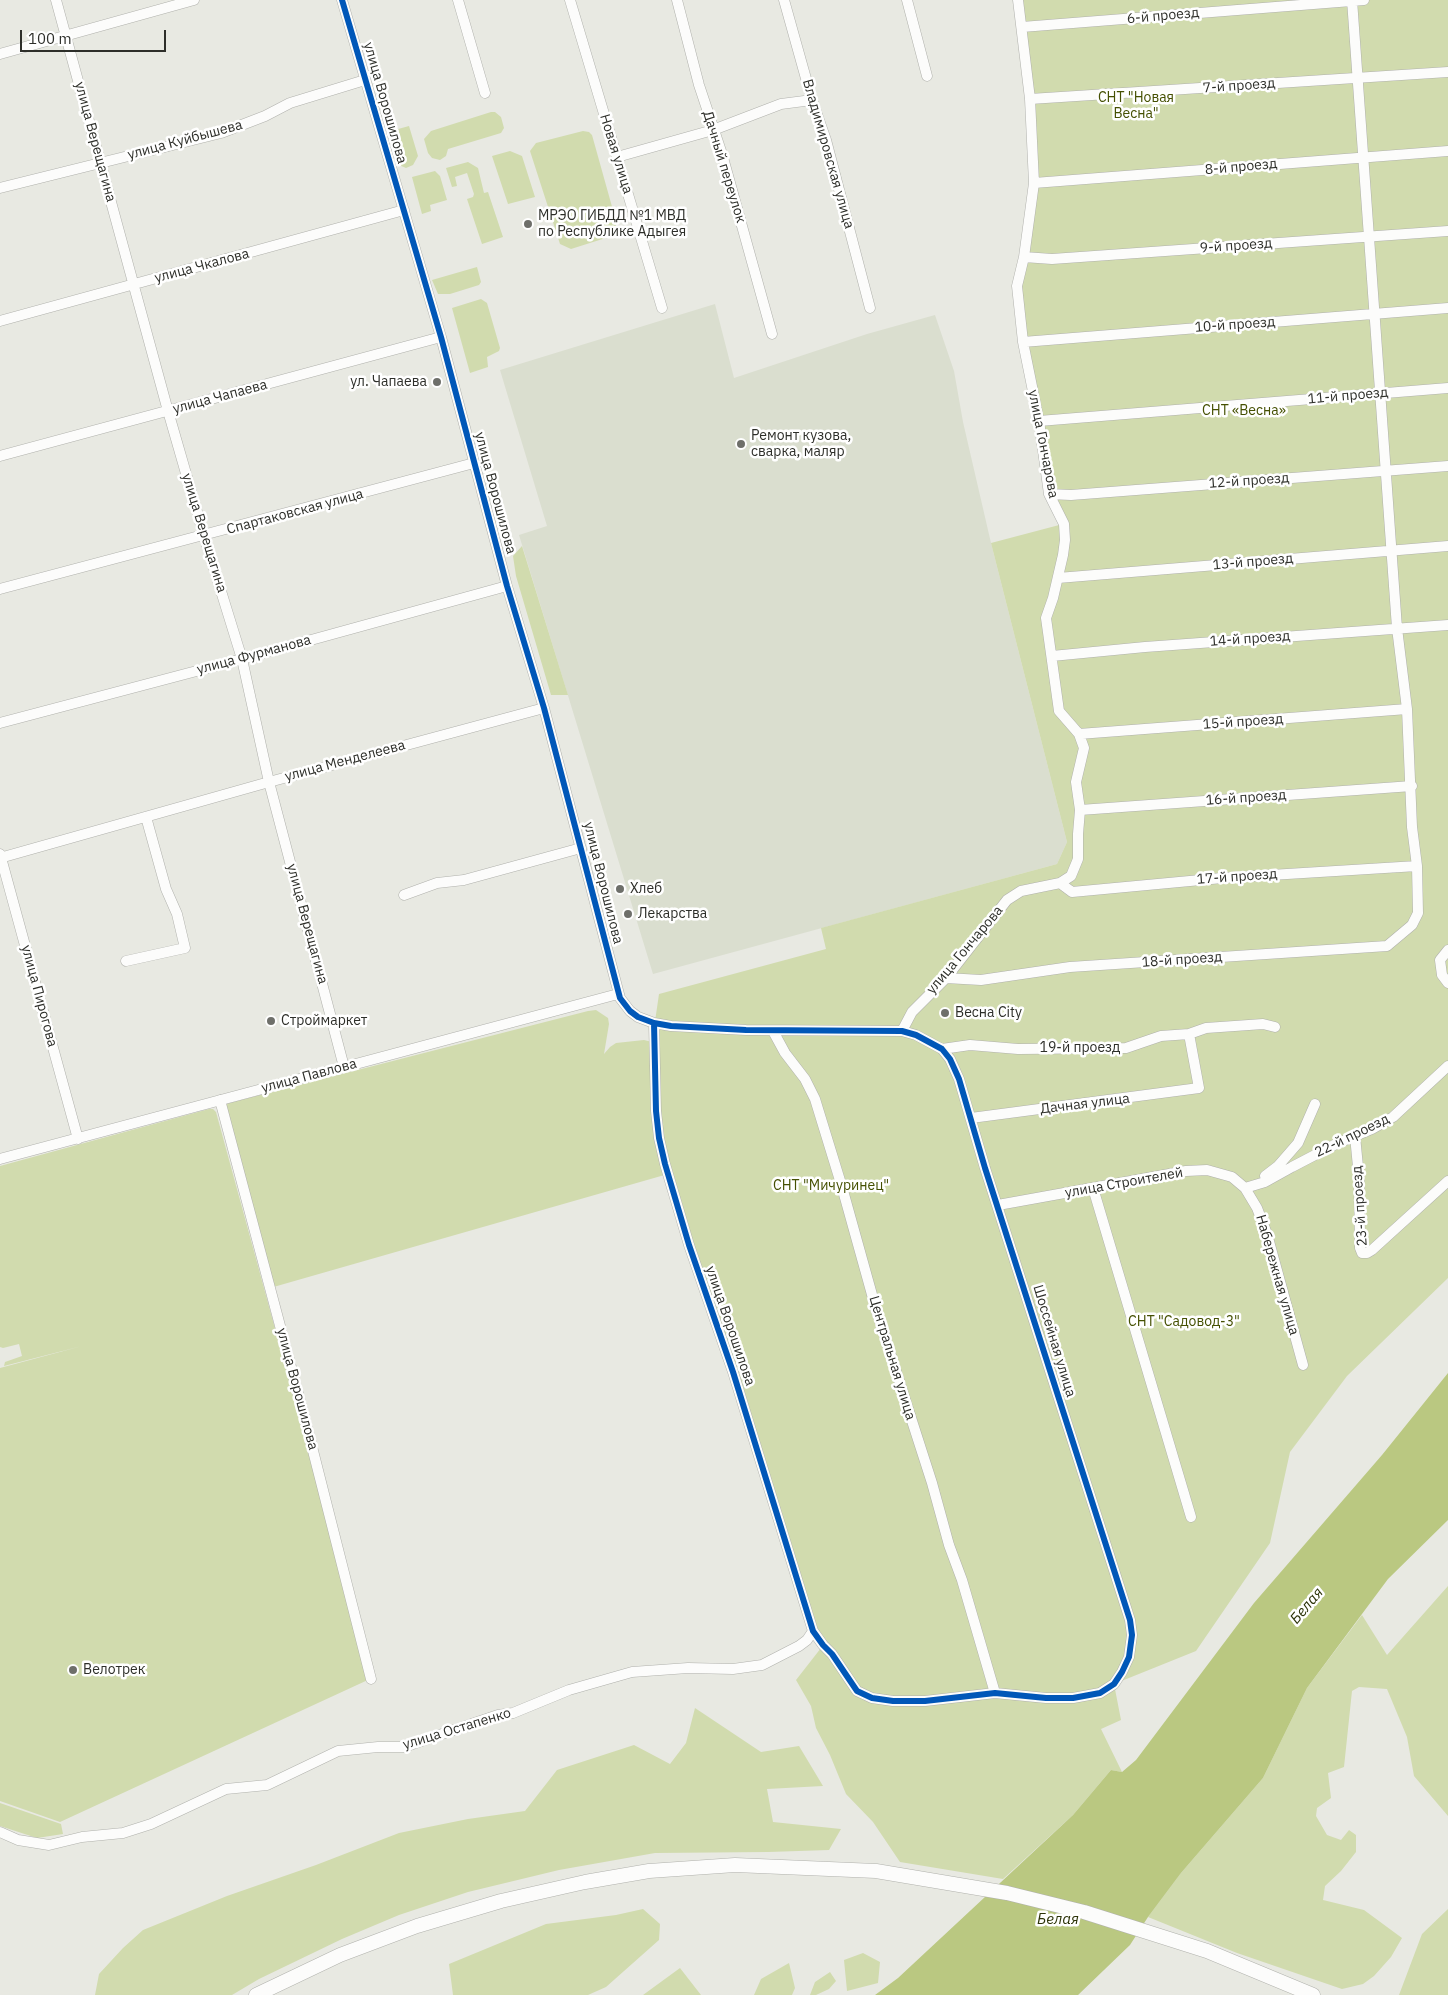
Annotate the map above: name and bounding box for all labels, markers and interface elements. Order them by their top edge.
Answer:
street label: 6-й проезд [1126,4,1200,28]
scale bar [22,20,169,52]
text: 100 m [28,29,72,48]
street label: улица Ворошилова [360,40,410,166]
street label: 7-й проезд [1202,75,1276,97]
street label: Владимировская улица [799,77,857,231]
street label: улица Верещагина [71,80,119,204]
park label: СНТ "Новая Весна" [1098,90,1174,122]
street label: Дачный переулок [699,109,749,225]
street label: Новая улица [596,112,636,196]
street label: улица Куйбышева [126,117,244,163]
street label: 8-й проезд [1204,155,1278,179]
place label: МРЭО ГИБДД №1 МВД по Республике Адыгея [538,208,686,240]
marker: МРЭО ГИБДД №1 МВД по Республике Адыгея [522,218,534,230]
street label: 9-й проезд [1199,235,1273,257]
street label: улица Чкалова [153,245,251,287]
street label: 10-й проезд [1194,314,1276,336]
place label: ул. Чапаева [350,374,427,390]
street label: улица Чапаева [171,376,269,418]
marker: ул. Чапаева [431,376,443,388]
street label: 11-й проезд [1307,384,1389,408]
street label: улица Гончарова [1024,388,1062,500]
park label: СНТ «Весна» [1202,403,1286,419]
place label: Ремонт кузова, сварка, маляр [751,428,851,461]
street label: улица Ворошилова [471,430,519,556]
marker: Ремонт кузова, сварка, маляр [735,438,747,450]
street label: 12-й проезд [1208,470,1290,492]
street label: улица Верещагина [178,471,230,595]
street label: Спартаковская улица [225,486,365,538]
street label: 13-й проезд [1212,550,1294,574]
street label: 14-й проезд [1209,628,1291,650]
street label: улица Фурманова [195,632,313,678]
street label: 15-й проезд [1202,711,1284,733]
street label: улица Менделеева [283,737,407,785]
street label: 16-й проезд [1205,787,1287,809]
street label: улица Ворошилова [580,820,626,946]
street label: улица Верещагина [283,862,331,986]
street label: 17-й проезд [1196,866,1278,888]
place label: Хлеб [630,881,662,897]
marker: Хлеб [614,883,626,895]
street label: улица Гончарова [923,902,1007,998]
place label: Лекарства [638,906,707,922]
marker: Лекарства [622,908,634,920]
street label: улица Пирогова [17,943,61,1049]
street label: 18-й проезд [1141,949,1223,971]
place label: Весна City [955,1005,1022,1021]
marker: Весна City [939,1007,951,1019]
place label: Строймаркет [281,1013,367,1029]
marker: Строймаркет [265,1015,277,1027]
street label: 19-й проезд [1040,1040,1120,1056]
street label: улица Павлова [260,1055,358,1097]
street label: Дачная улица [1039,1090,1131,1118]
street label: 22-й проезд [1312,1111,1392,1161]
street label: улица Строителей [1064,1164,1184,1202]
street label: 23-й проезд [1349,1165,1371,1247]
park label: СНТ "Мичуринец" [773,1178,889,1194]
street label: Набережная улица [1252,1213,1302,1337]
street label: улица Ворошилова [702,1264,758,1388]
street label: Шоссейная улица [1029,1283,1079,1399]
street label: Центральная улица [865,1294,919,1422]
park label: СНТ "Садовод-3" [1128,1314,1240,1330]
street label: улица Ворошилова [273,1326,321,1452]
water label: Белая [1287,1584,1327,1628]
place label: Велотрек [83,1662,146,1678]
marker: Велотрек [67,1664,79,1676]
street label: улица Остапенко [401,1705,513,1753]
water label: Белая [1037,1911,1079,1929]

